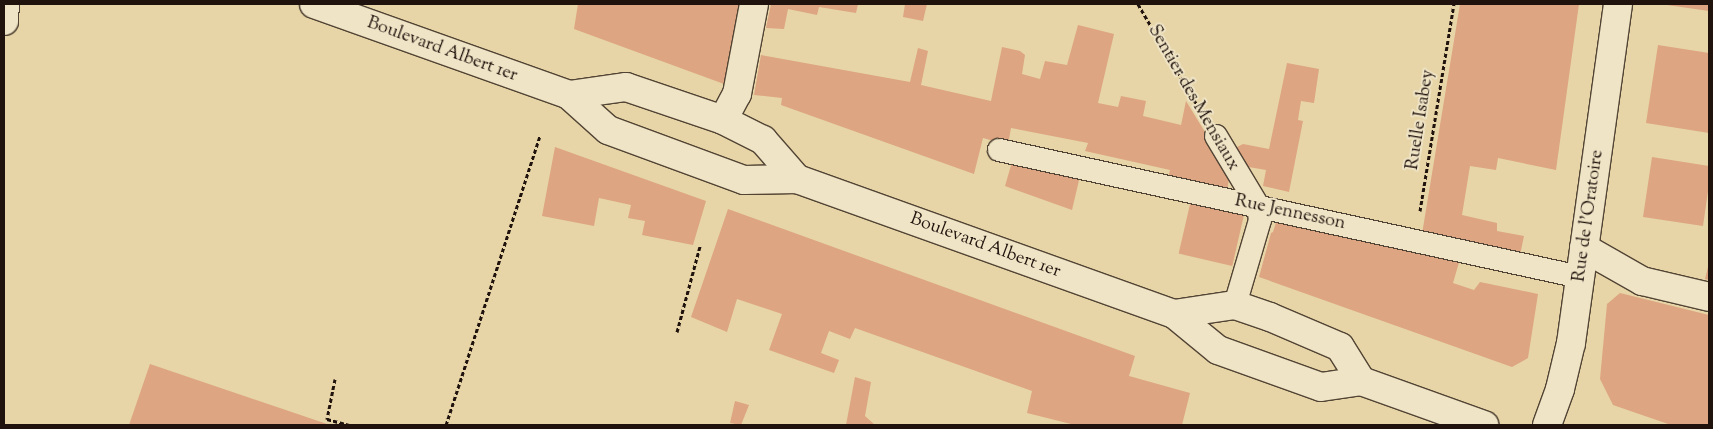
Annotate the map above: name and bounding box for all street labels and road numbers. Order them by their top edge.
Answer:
street label: Boulevard Albert 1er [364,13,520,87]
street label: Sentier des Mensiaux [1142,21,1244,175]
street label: Ruelle Isabey [1402,68,1440,172]
street label: Rue de l'Oratoire [1569,149,1609,283]
street label: Rue Jennesson [1233,191,1347,235]
street label: Boulevard Albert 1er [907,209,1063,283]

